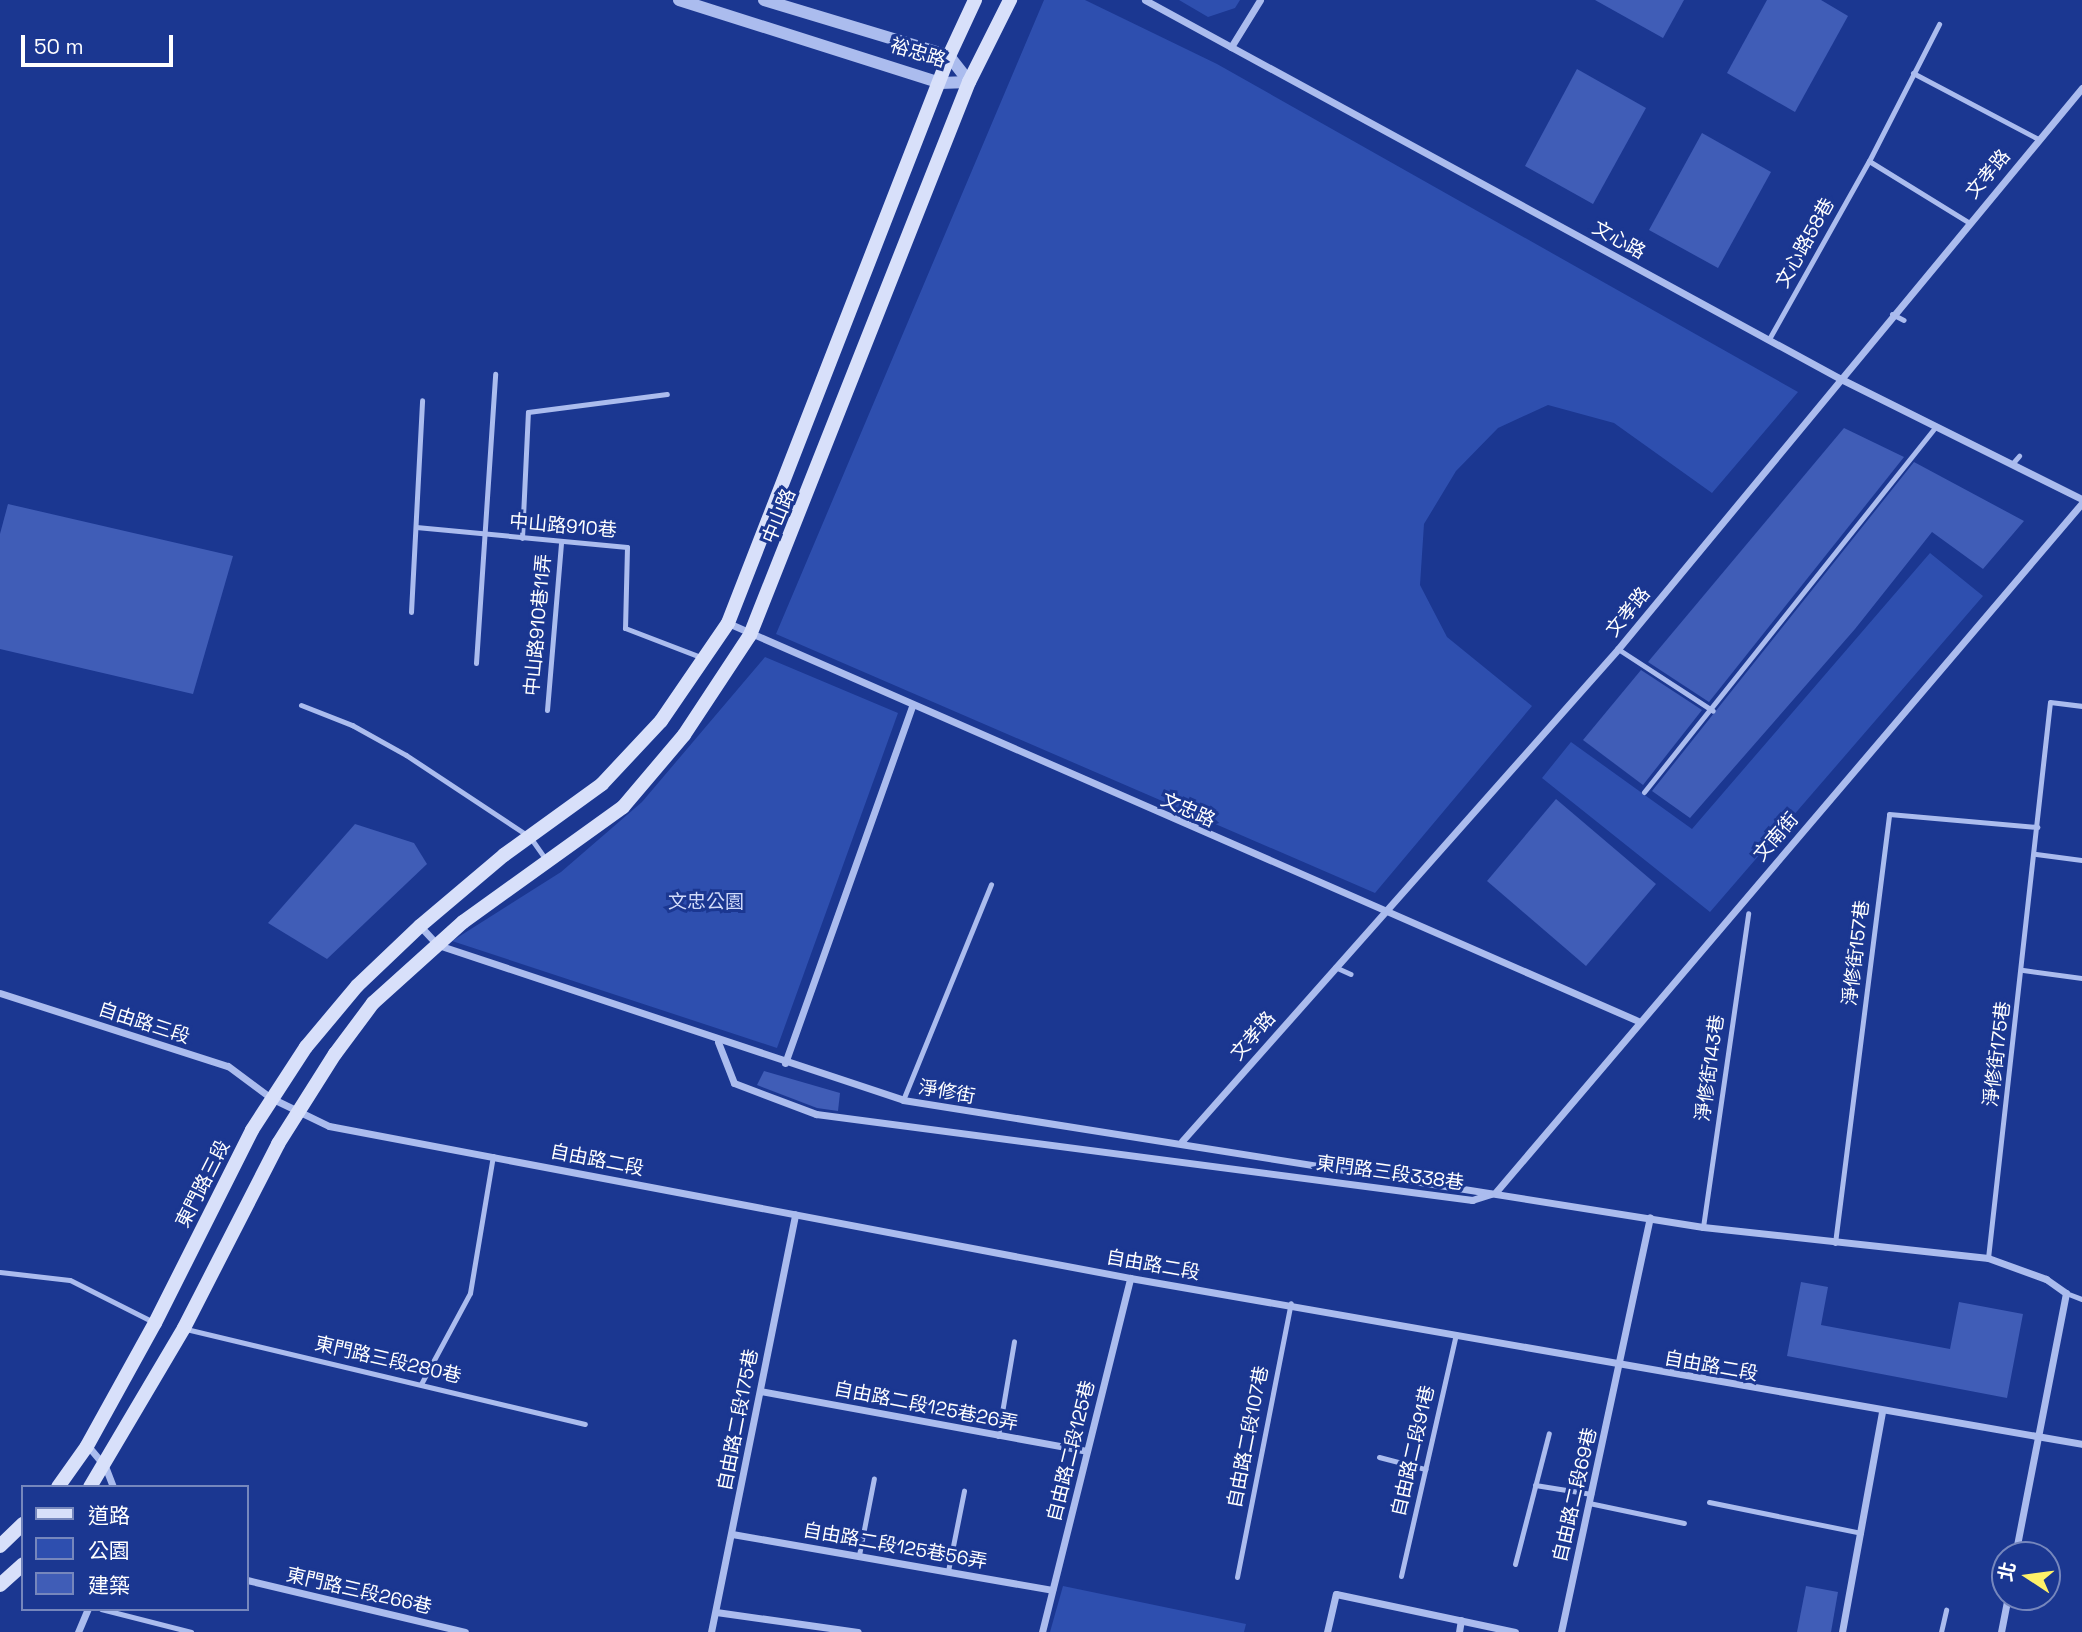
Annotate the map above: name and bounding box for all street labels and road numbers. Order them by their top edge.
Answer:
street label: 裕忠路 [887,34,949,72]
street label: 文孝路 [1961,145,2015,203]
street label: 文心路58巷 [1771,194,1839,292]
street label: 文心路 [1589,216,1649,264]
street label: 中山路 [758,485,800,547]
street label: 中山路910巷 [508,510,618,542]
street label: 中山路910巷11弄 [520,553,556,697]
street label: 文孝路 [1601,583,1655,641]
street label: 文忠路 [1157,788,1219,832]
street label: 文南街 [1749,808,1803,866]
street label: 淨修街157巷 [1838,899,1874,1007]
street label: 自由路三段 [95,997,193,1049]
street label: 淨修街175巷 [1979,1000,2015,1108]
street label: 文孝路 [1226,1007,1280,1065]
street label: 淨修街143巷 [1691,1013,1729,1123]
street label: 淨修街 [917,1076,977,1108]
street label: 東門路三段 [171,1137,235,1231]
street label: 自由路二段 [548,1140,646,1180]
street label: 東門路三段338巷 [1315,1151,1465,1195]
street label: 自由路二段 [1104,1246,1202,1284]
street label: 東門路三段280巷 [313,1332,463,1388]
street label: 自由路二段175巷 [713,1347,763,1493]
street label: 自由路二段 [1662,1347,1760,1385]
street label: 自由路二段107巷 [1223,1364,1273,1510]
street label: 自由路二段125巷26弄 [832,1377,1020,1435]
street label: 自由路二段125巷 [1042,1378,1100,1524]
street label: 自由路二段91巷 [1387,1383,1439,1519]
street label: 自由路二段69巷 [1548,1426,1602,1564]
street label: 自由路二段125巷56弄 [801,1519,989,1573]
street label: 東門路三段266巷 [284,1563,434,1619]

